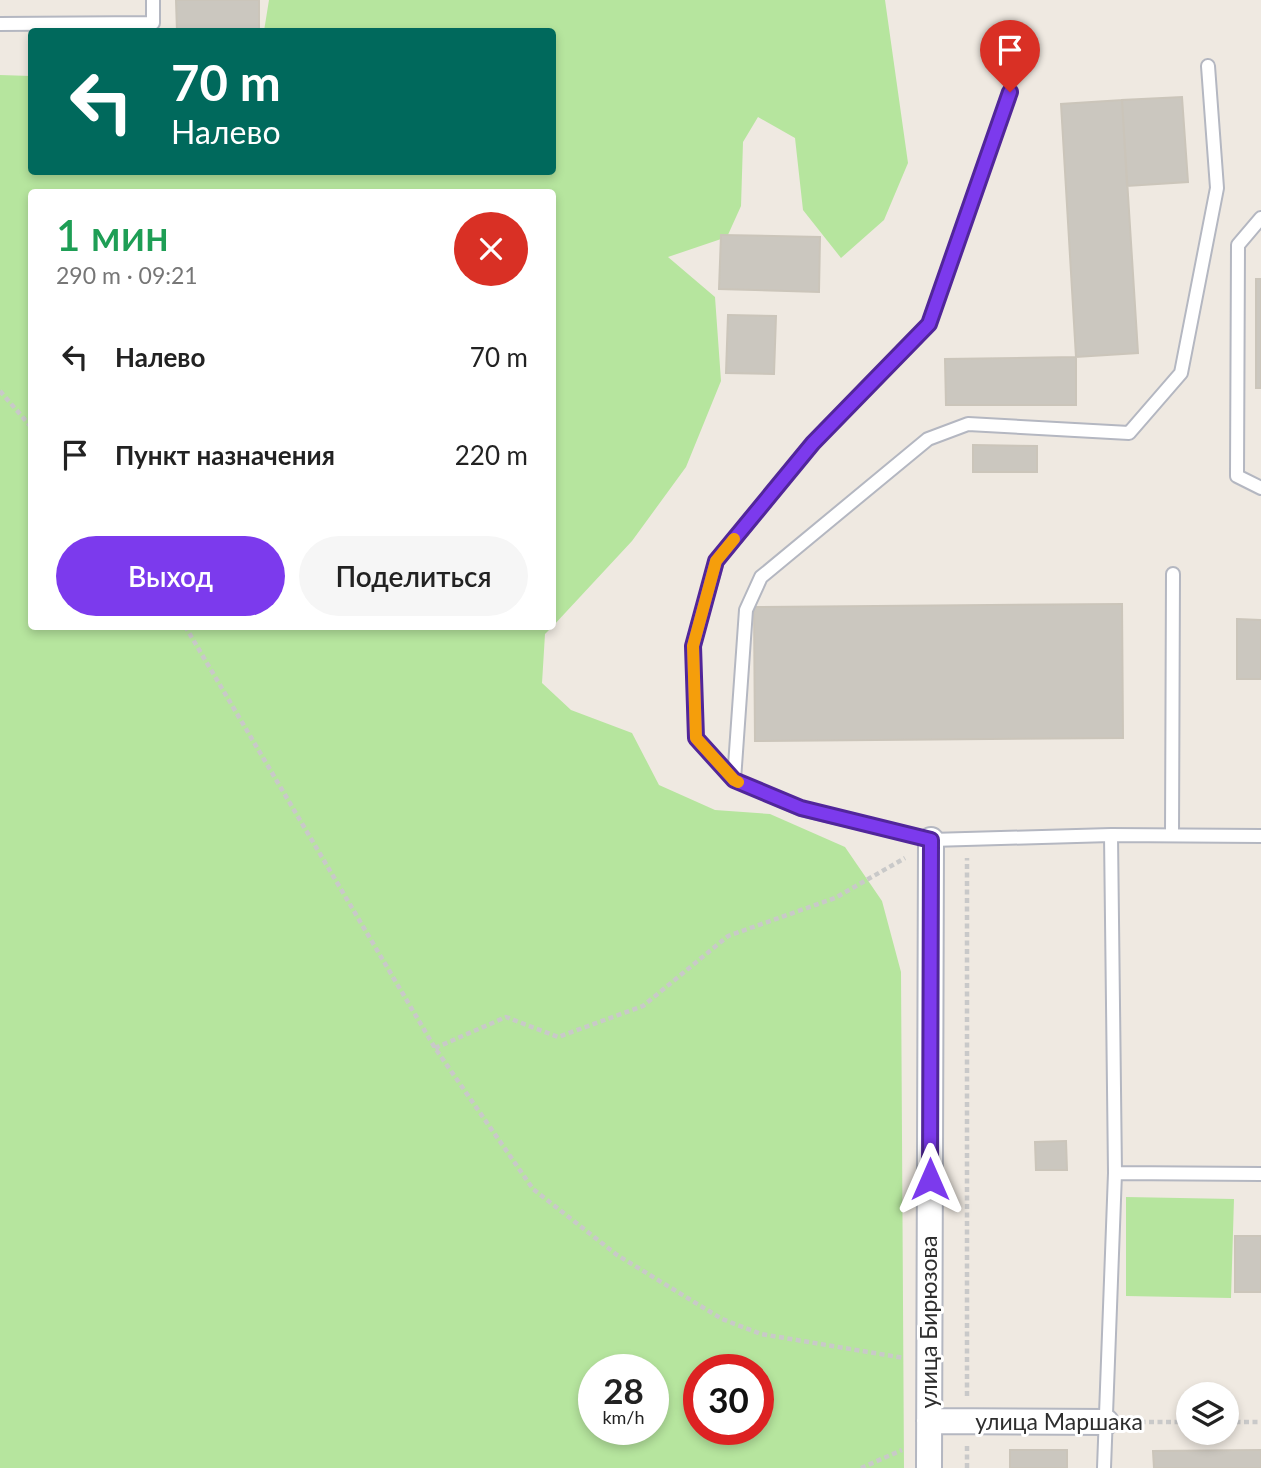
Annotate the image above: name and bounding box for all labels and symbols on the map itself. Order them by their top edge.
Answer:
pin [980,20,1040,92]
position arrow [893,1142,967,1216]
street label: улица Бирюзова [914,1236,942,1408]
speed limit sign: 30 [683,1354,774,1445]
street label: улица Маршака [975,1407,1143,1435]

